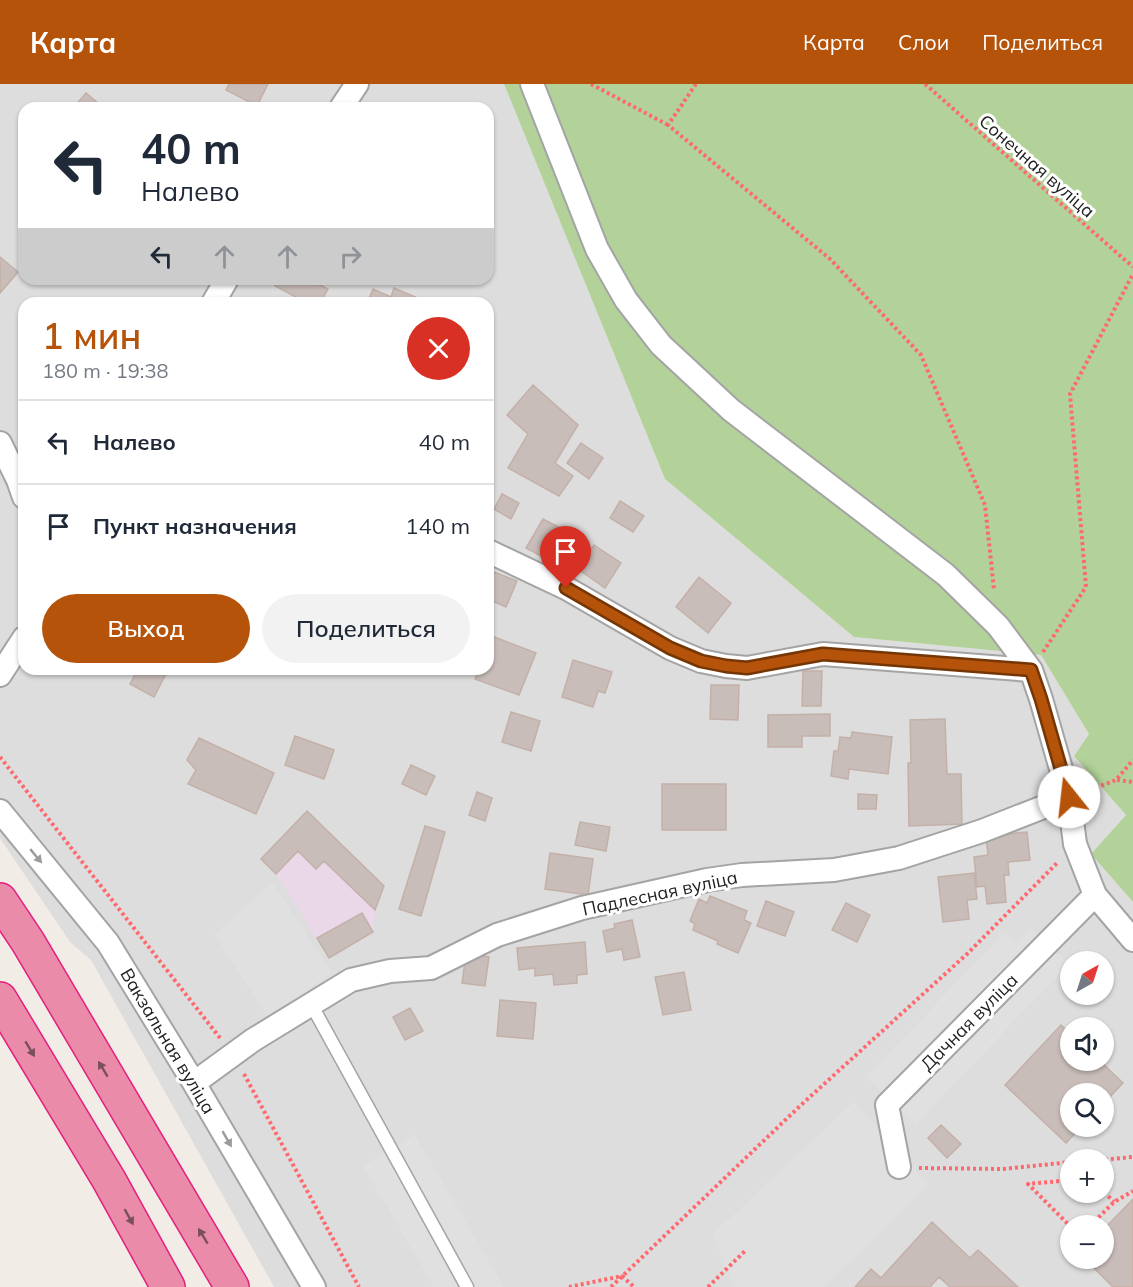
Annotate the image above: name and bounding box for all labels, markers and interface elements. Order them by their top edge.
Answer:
text: Карта [30,25,116,60]
text: Карта [803,29,865,55]
text: Слои [898,29,949,55]
text: Поделиться [982,29,1103,55]
street label: Сонечная вуліца [974,109,1100,223]
text: 40 m [141,122,241,175]
icon: left [42,126,120,204]
text: Налево [141,174,240,208]
icon: left [145,240,178,273]
icon: ahead [208,240,241,273]
icon: ahead [271,240,304,273]
icon: right [334,240,367,273]
text: 1 мин [42,313,141,358]
button: close [407,317,470,380]
text: 180 m · 19:38 [42,358,168,383]
icon: left [42,426,75,459]
text: Налево [93,428,176,456]
text: 40 m [419,428,470,456]
icon: arrive [42,510,75,543]
text: Пункт назначения [93,512,297,540]
text: 140 m [405,512,470,540]
pin [540,526,591,588]
icon: arrive [549,535,582,568]
button: Выход [42,594,250,663]
button: Поделиться [262,594,470,663]
position arrow [1037,765,1101,829]
one-way arrow [30,849,42,864]
street label: Падлесная вуліца [580,865,740,921]
north arrow [1060,951,1114,1005]
map controls [1060,951,1114,1269]
street label: Вакзальная вуліца [115,964,221,1118]
street label: Дачная вуліца [916,969,1022,1075]
button: sound [1060,1017,1114,1071]
one-way arrow [25,1041,35,1058]
one-way arrow [98,1061,109,1077]
button: search [1060,1083,1114,1137]
one-way arrow [222,1131,233,1147]
button: + [1060,1149,1114,1203]
one-way arrow [124,1209,134,1226]
button: − [1060,1215,1114,1269]
one-way arrow [198,1227,208,1244]

